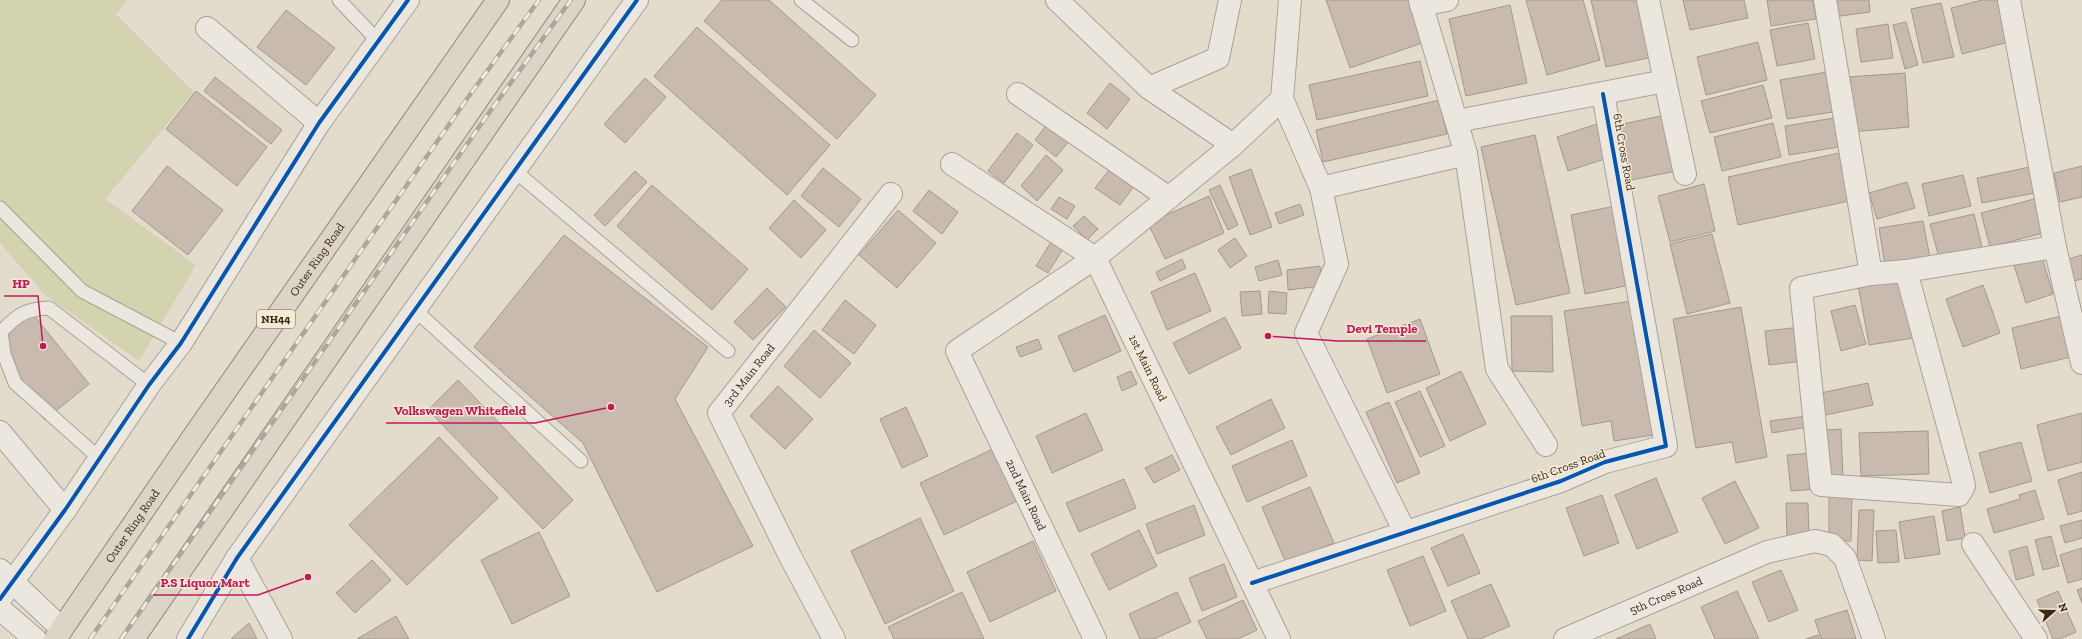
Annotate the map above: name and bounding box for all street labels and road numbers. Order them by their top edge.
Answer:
street label: 6th Cross Road [1610,112,1638,192]
street label: Outer Ring Road [287,220,348,299]
road number: NH44 [257,310,295,328]
street label: 1st Main Road [1126,333,1170,404]
street label: 3rd Main Road [720,341,778,409]
street label: 6th Cross Road [1529,446,1607,486]
street label: 2nd Main Road [1003,457,1049,533]
street label: Outer Ring Road [102,486,163,565]
street label: 5th Cross Road [1627,573,1705,617]

